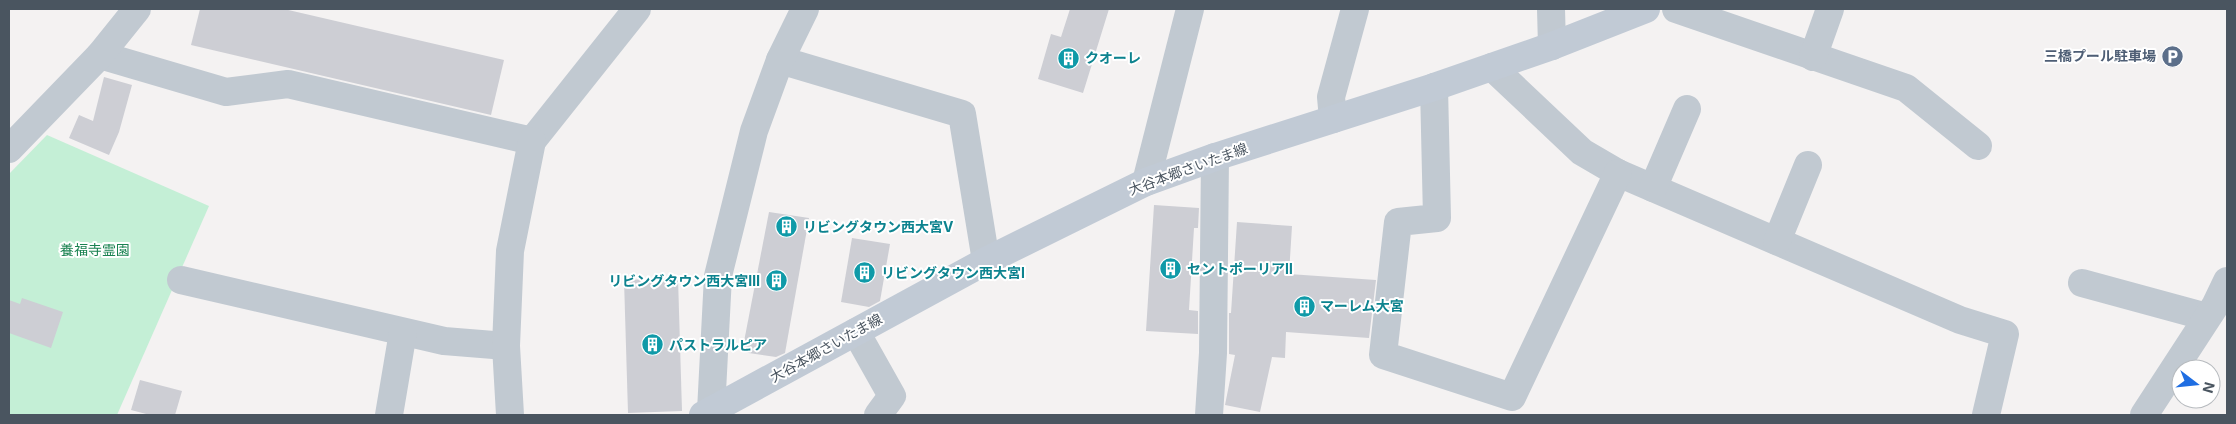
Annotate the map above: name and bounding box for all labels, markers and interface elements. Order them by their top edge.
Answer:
parking icon: 三橋プール駐車場 [2160,44,2184,68]
building icon: クオーレ [1057,46,1081,70]
place label: 三橋プール駐車場 [2044,47,2156,64]
place label: クオーレ [1085,49,1141,66]
street label: 大谷本郷さいたま線 [1126,139,1250,198]
building icon: リビングタウン西大宮Ⅴ [775,215,799,239]
place label: リビングタウン西大宮Ⅴ [803,218,954,235]
park label: 養福寺霊園 [60,241,130,258]
building icon: セントポーリアⅡ [1159,257,1183,281]
place label: セントポーリアⅡ [1187,260,1293,277]
building icon: リビングタウン西大宮Ⅰ [853,261,877,285]
place label: リビングタウン西大宮Ⅰ [881,264,1025,281]
building icon: リビングタウン西大宮Ⅲ [764,269,788,293]
place label: リビングタウン西大宮Ⅲ [608,272,760,289]
building icon: マーレム大宮 [1292,294,1316,318]
place label: マーレム大宮 [1320,297,1404,314]
street label: 大谷本郷さいたま線 [767,310,885,385]
building icon: パストラルピア [641,333,665,357]
place label: パストラルピア [669,336,767,353]
north arrow [2171,359,2221,409]
text: N [2199,380,2219,395]

